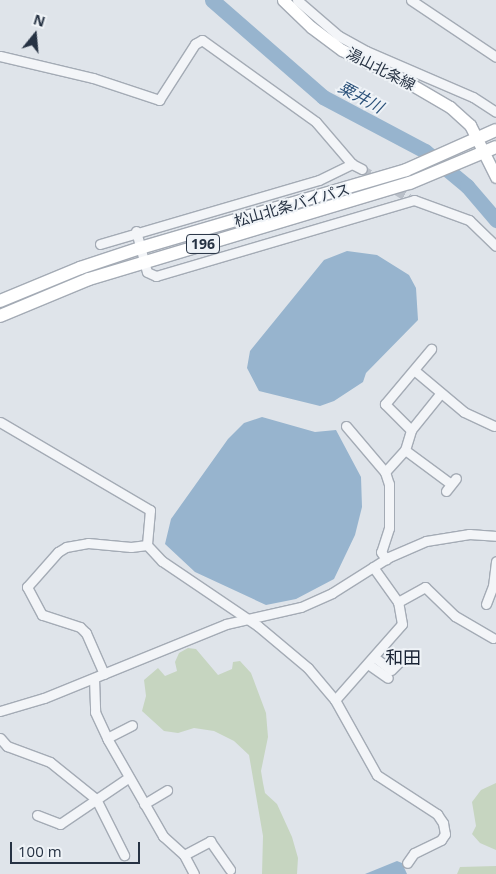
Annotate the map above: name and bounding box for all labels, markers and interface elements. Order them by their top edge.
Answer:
text: N [31,9,48,31]
north arrow [10,10,60,60]
street label: 湯山北条線 [344,44,418,94]
water label: 粟井川 [335,77,387,117]
street label: 松山北条バイパス [232,180,352,230]
road number: 196 [186,232,220,255]
district label: 和田 [385,646,421,668]
scale bar [12,832,142,864]
text: 100 m [18,841,62,861]

